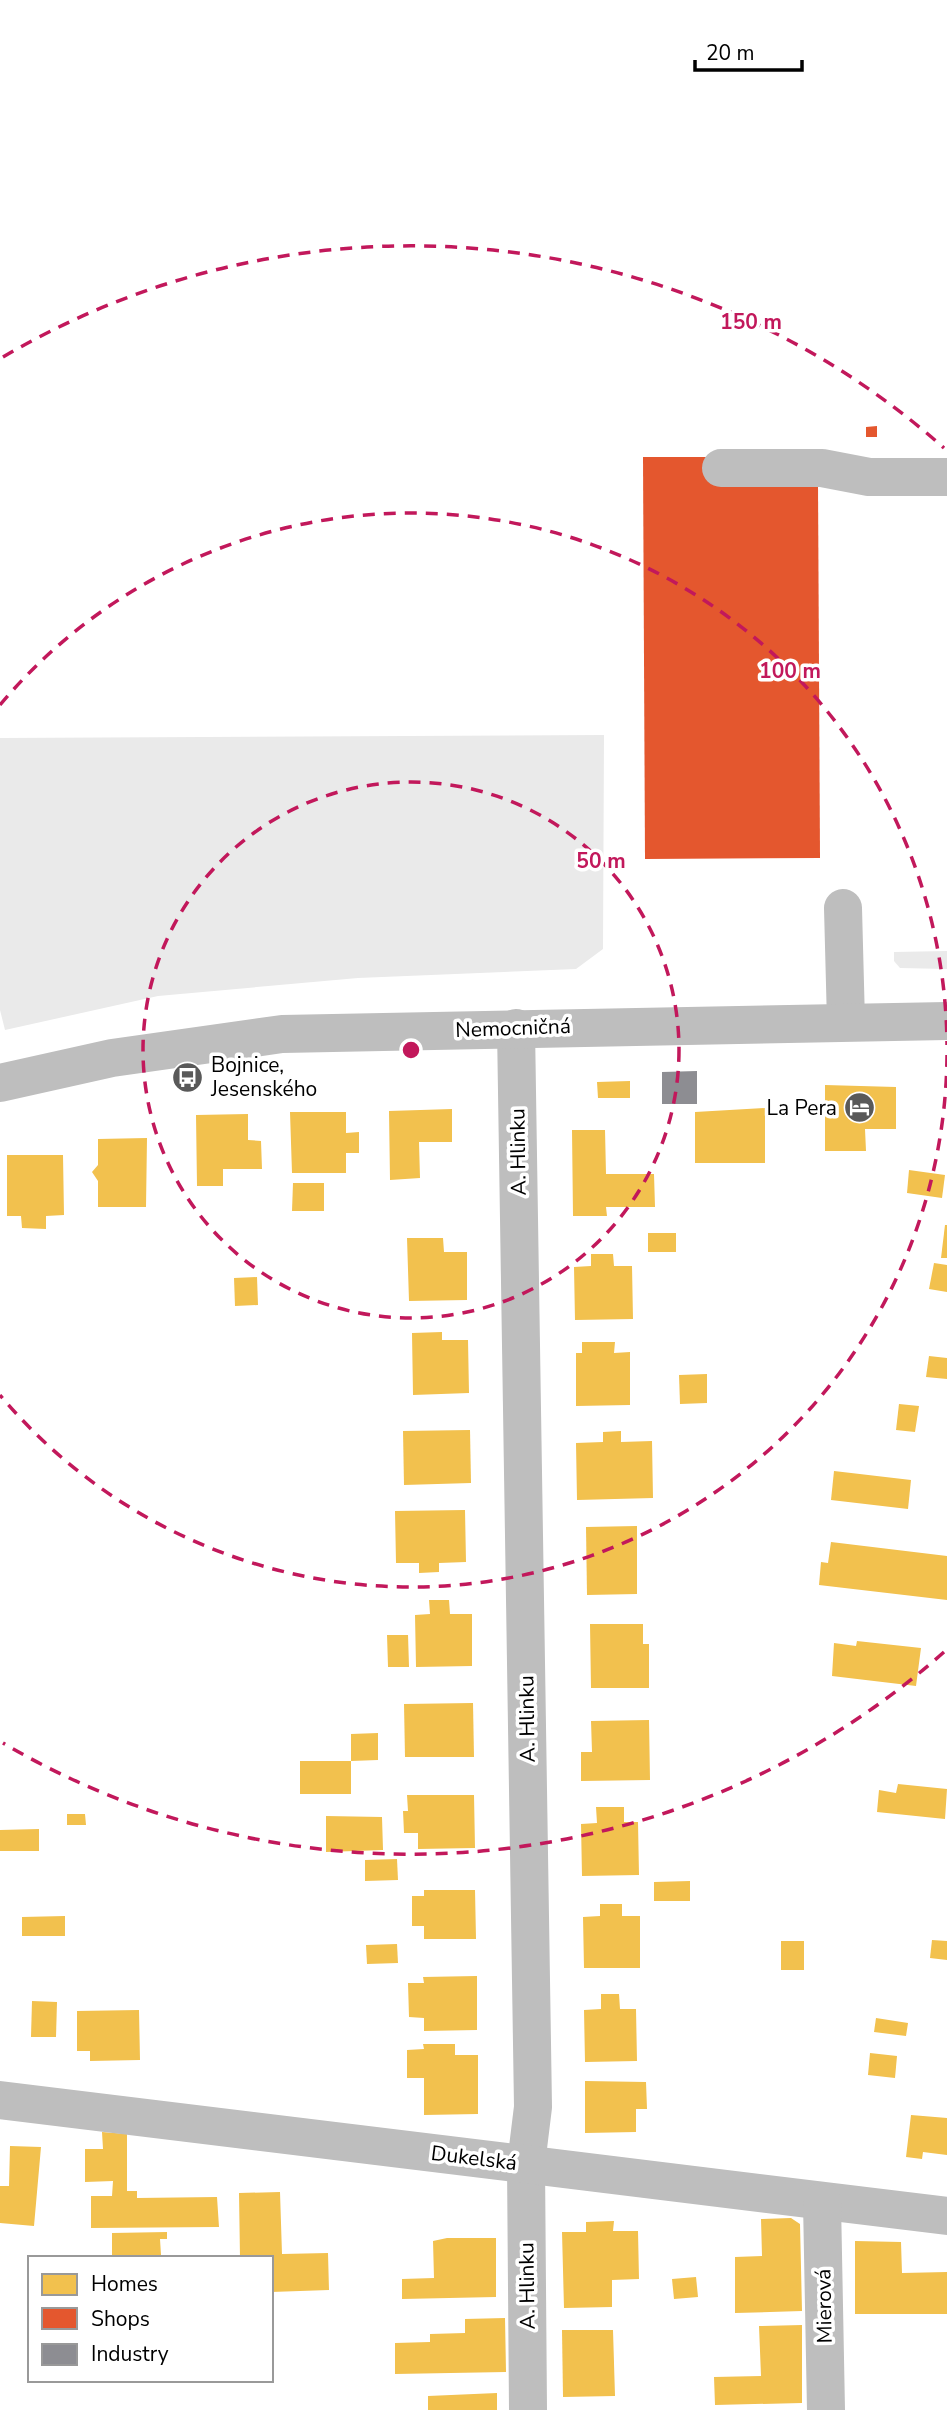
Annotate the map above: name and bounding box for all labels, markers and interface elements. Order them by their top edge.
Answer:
scale bar [695,28,802,72]
text: 20 m [706,39,755,67]
text: 150 m [720,308,782,336]
text: 100 m [759,657,821,685]
text: 50 m [576,847,626,875]
street label: Nemocničná [455,1012,571,1044]
centre of rings [399,1038,423,1062]
place label: Bojnice, Jesenského [210,1051,317,1103]
bus stop icon: Bojnice, Jesenského [171,1060,205,1094]
hotel icon: La Pera [843,1091,877,1125]
place label: La Pera [767,1094,837,1122]
street label: A. Hlinku [503,1108,533,1196]
street label: A. Hlinku [512,1675,542,1763]
street label: Dukelská [429,2139,519,2177]
street label: A. Hlinku [512,2242,542,2330]
legend [28,2256,273,2382]
street label: Mierová [809,2268,839,2344]
text: Homes [91,2270,158,2298]
text: Shops [91,2305,150,2333]
text: Industry [91,2340,169,2368]

